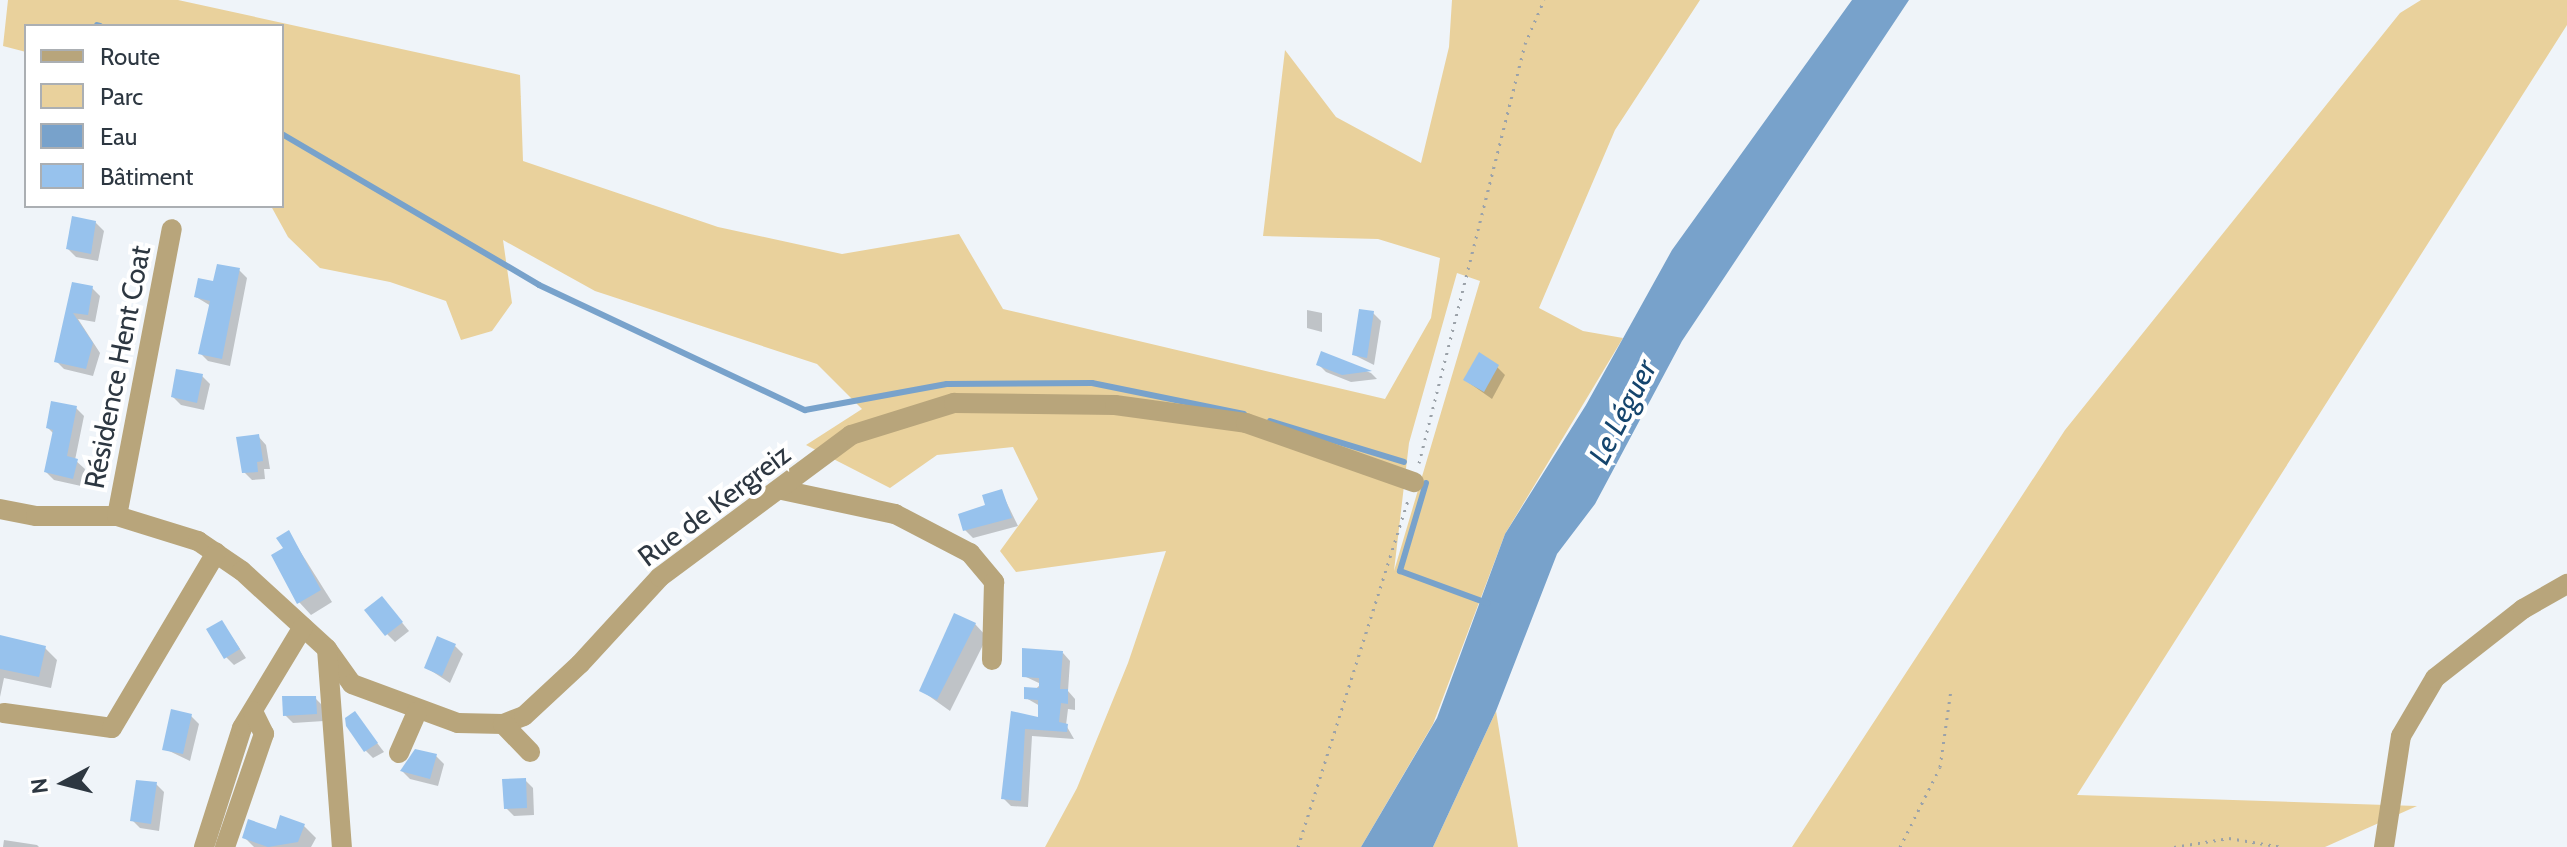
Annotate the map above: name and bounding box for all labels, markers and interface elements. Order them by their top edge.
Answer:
legend [24,24,284,208]
text: Route [100,42,160,71]
text: Parc [100,82,143,111]
text: Eau [100,122,137,151]
text: Bâtiment [100,162,193,191]
street label: Résidence Hent Coat [77,243,157,491]
water label: Le Léguer [1581,354,1665,470]
street label: Rue de Kergreiz [631,437,797,573]
north arrow [24,743,104,823]
text: N [25,777,54,795]

